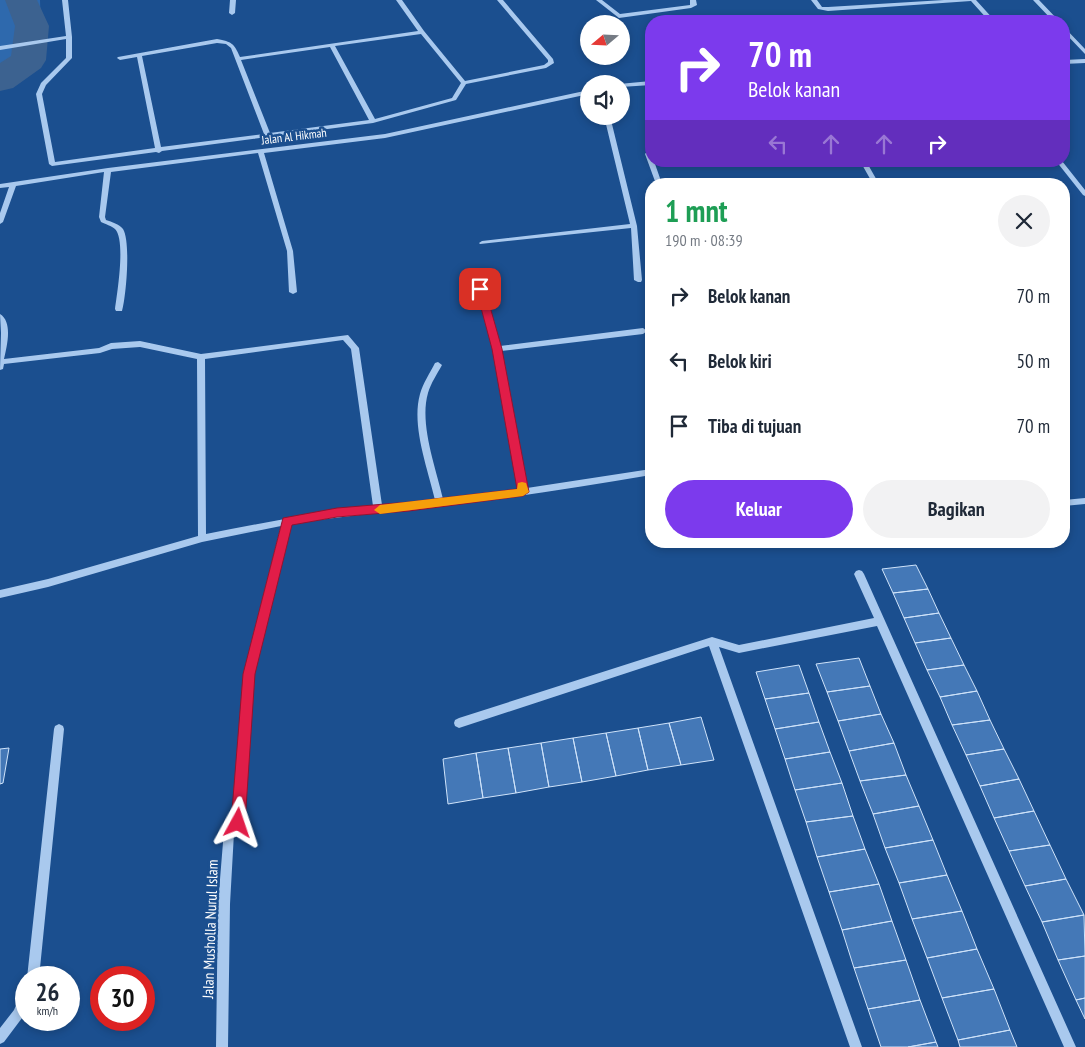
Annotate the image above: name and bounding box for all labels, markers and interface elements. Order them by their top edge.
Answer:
north arrow [580,15,630,65]
map controls [580,15,630,125]
text: 70 m [748,31,812,77]
icon: right [665,35,730,100]
button: sound [580,75,630,125]
text: Belok kanan [748,75,840,103]
street label: Jalan Al Hikmah [260,125,327,148]
icon: left [764,130,792,158]
icon: ahead [817,130,845,158]
icon: ahead [870,130,898,158]
icon: right [923,130,951,158]
text: 1 mnt [665,191,728,230]
button: close [998,195,1050,247]
text: 190 m · 08:39 [665,230,743,250]
pin [459,268,501,310]
icon: arrive [466,275,494,303]
icon: right [665,282,693,310]
text: Belok kanan [708,284,790,308]
text: 70 m [1017,284,1050,308]
icon: left [665,347,693,375]
text: Belok kiri [708,349,772,373]
text: 50 m [1017,349,1050,373]
icon: arrive [665,412,693,440]
text: Tiba di tujuan [708,414,801,438]
text: 70 m [1017,414,1050,438]
button: Keluar [665,480,853,538]
button: Bagikan [863,480,1050,538]
position arrow [211,796,263,848]
street label: Jalan Musholla Nurul Islam [198,859,222,1000]
speed limit sign: 30 [90,966,155,1031]
text: 26 [36,976,59,1008]
text: km/h [37,1003,58,1018]

